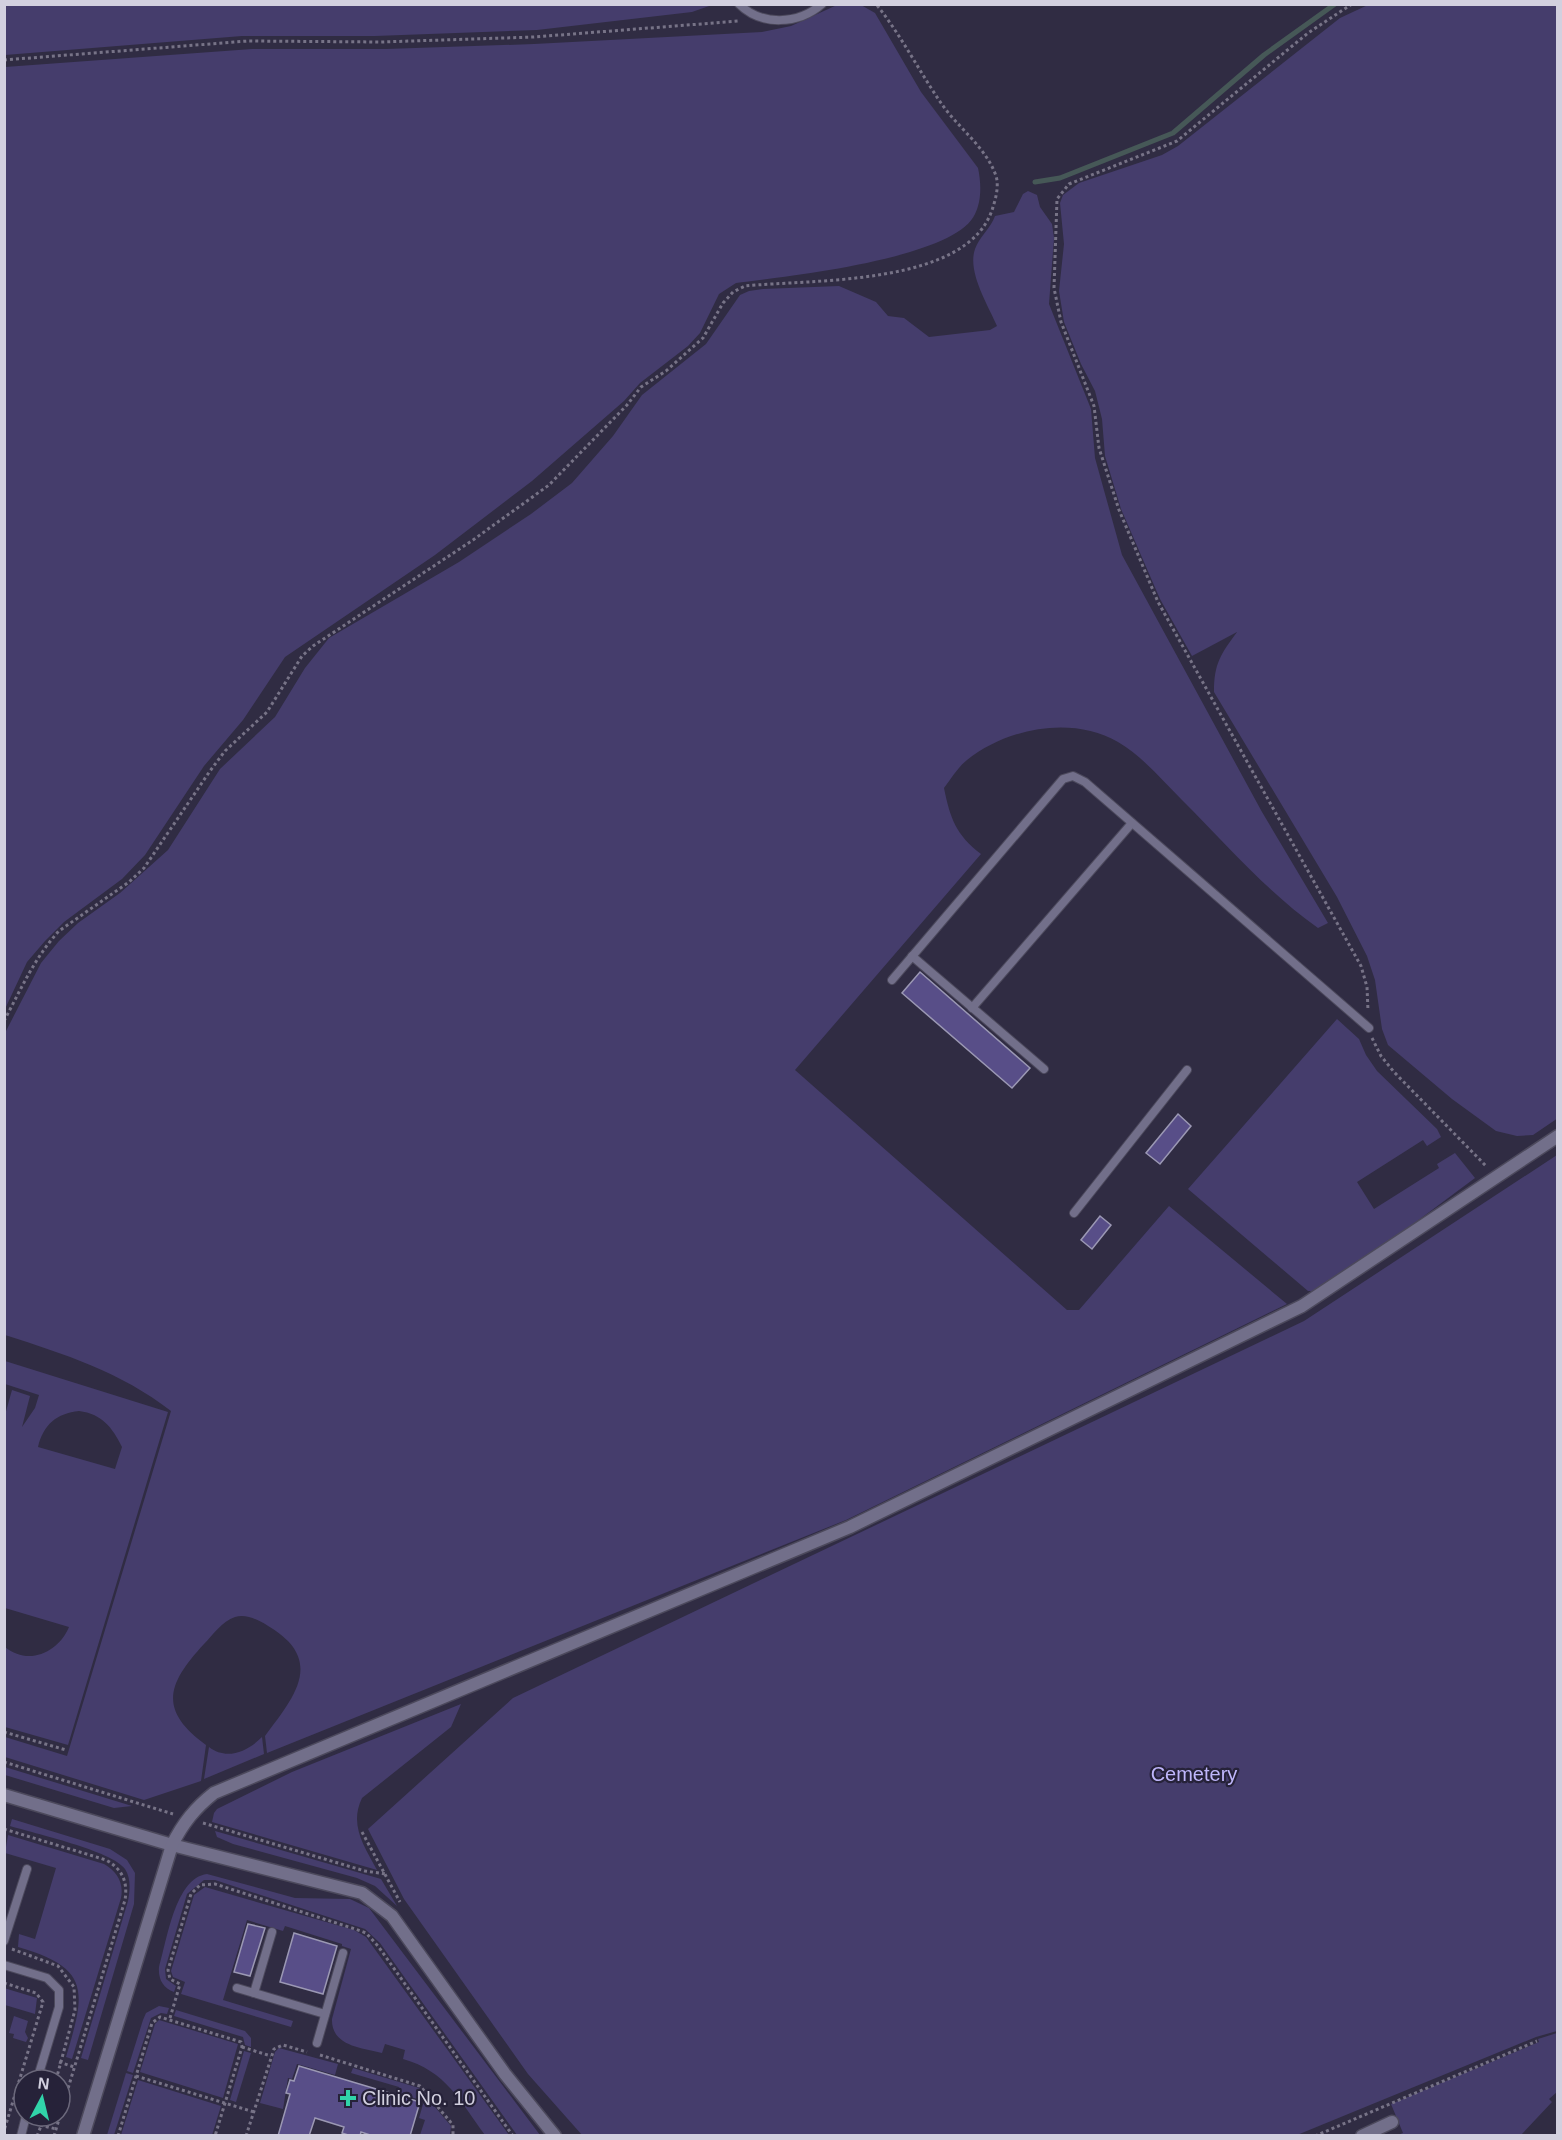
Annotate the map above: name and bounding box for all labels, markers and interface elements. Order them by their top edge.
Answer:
park label: Cemetery [1151,1763,1237,1785]
north arrow [12,2068,72,2128]
text: N [37,2074,51,2093]
place label: Clinic No. 10 [362,2087,475,2109]
marker: Clinic No. 10 [339,2089,357,2107]

